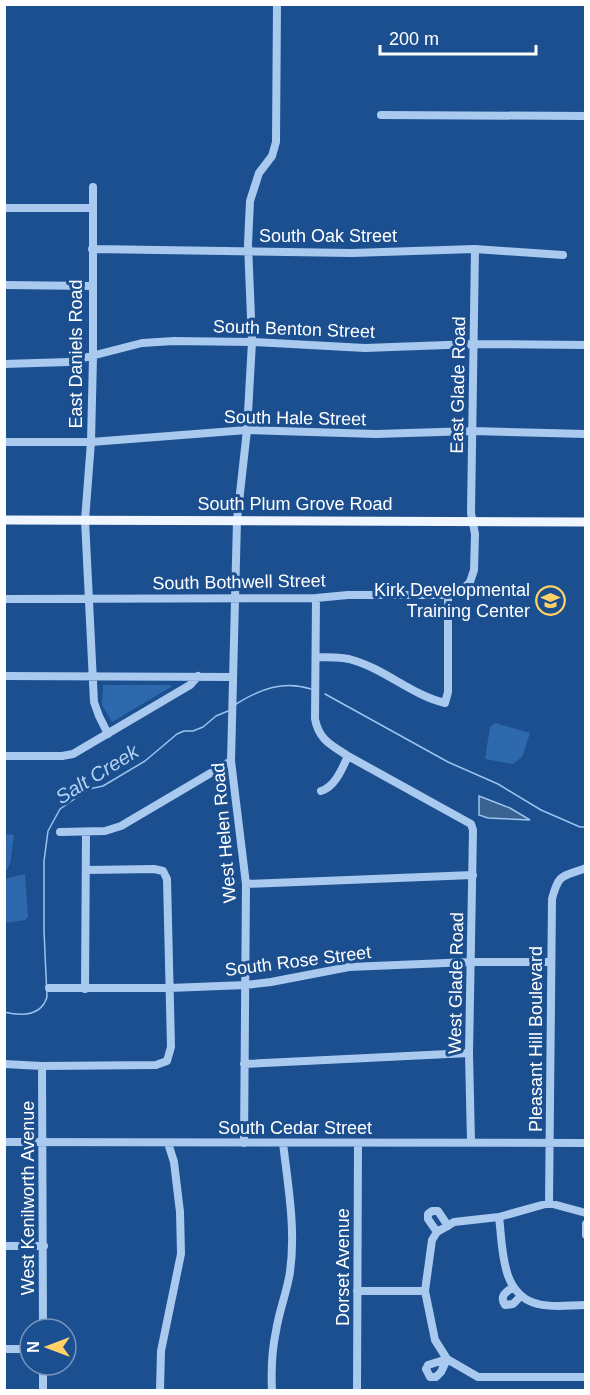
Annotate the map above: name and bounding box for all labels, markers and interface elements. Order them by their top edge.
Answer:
scale bar [380,18,536,56]
text: 200 m [389,29,439,49]
street label: South Oak Street [259,226,397,246]
street label: East Daniels Road [66,279,86,429]
street label: South Benton Street [213,316,375,342]
street label: East Glade Road [447,316,469,454]
street label: South Hale Street [224,407,366,429]
street label: South Plum Grove Road [197,494,393,514]
street label: South Bothwell Street [152,570,326,594]
place label: Kirk Developmental Training Center [374,580,530,621]
school or university icon: Kirk Developmental Training Center [535,584,567,616]
water label: Salt Creek [52,739,143,808]
street label: West Helen Road [208,762,240,904]
street label: West Glade Road [445,912,467,1054]
street label: South Rose Street [224,942,372,980]
street label: Pleasant Hill Boulevard [526,946,546,1132]
street label: West Kenilworth Avenue [18,1101,38,1295]
street label: South Cedar Street [218,1118,372,1138]
street label: Dorset Avenue [333,1208,353,1326]
north arrow [18,1317,78,1377]
text: N [25,1341,42,1353]

